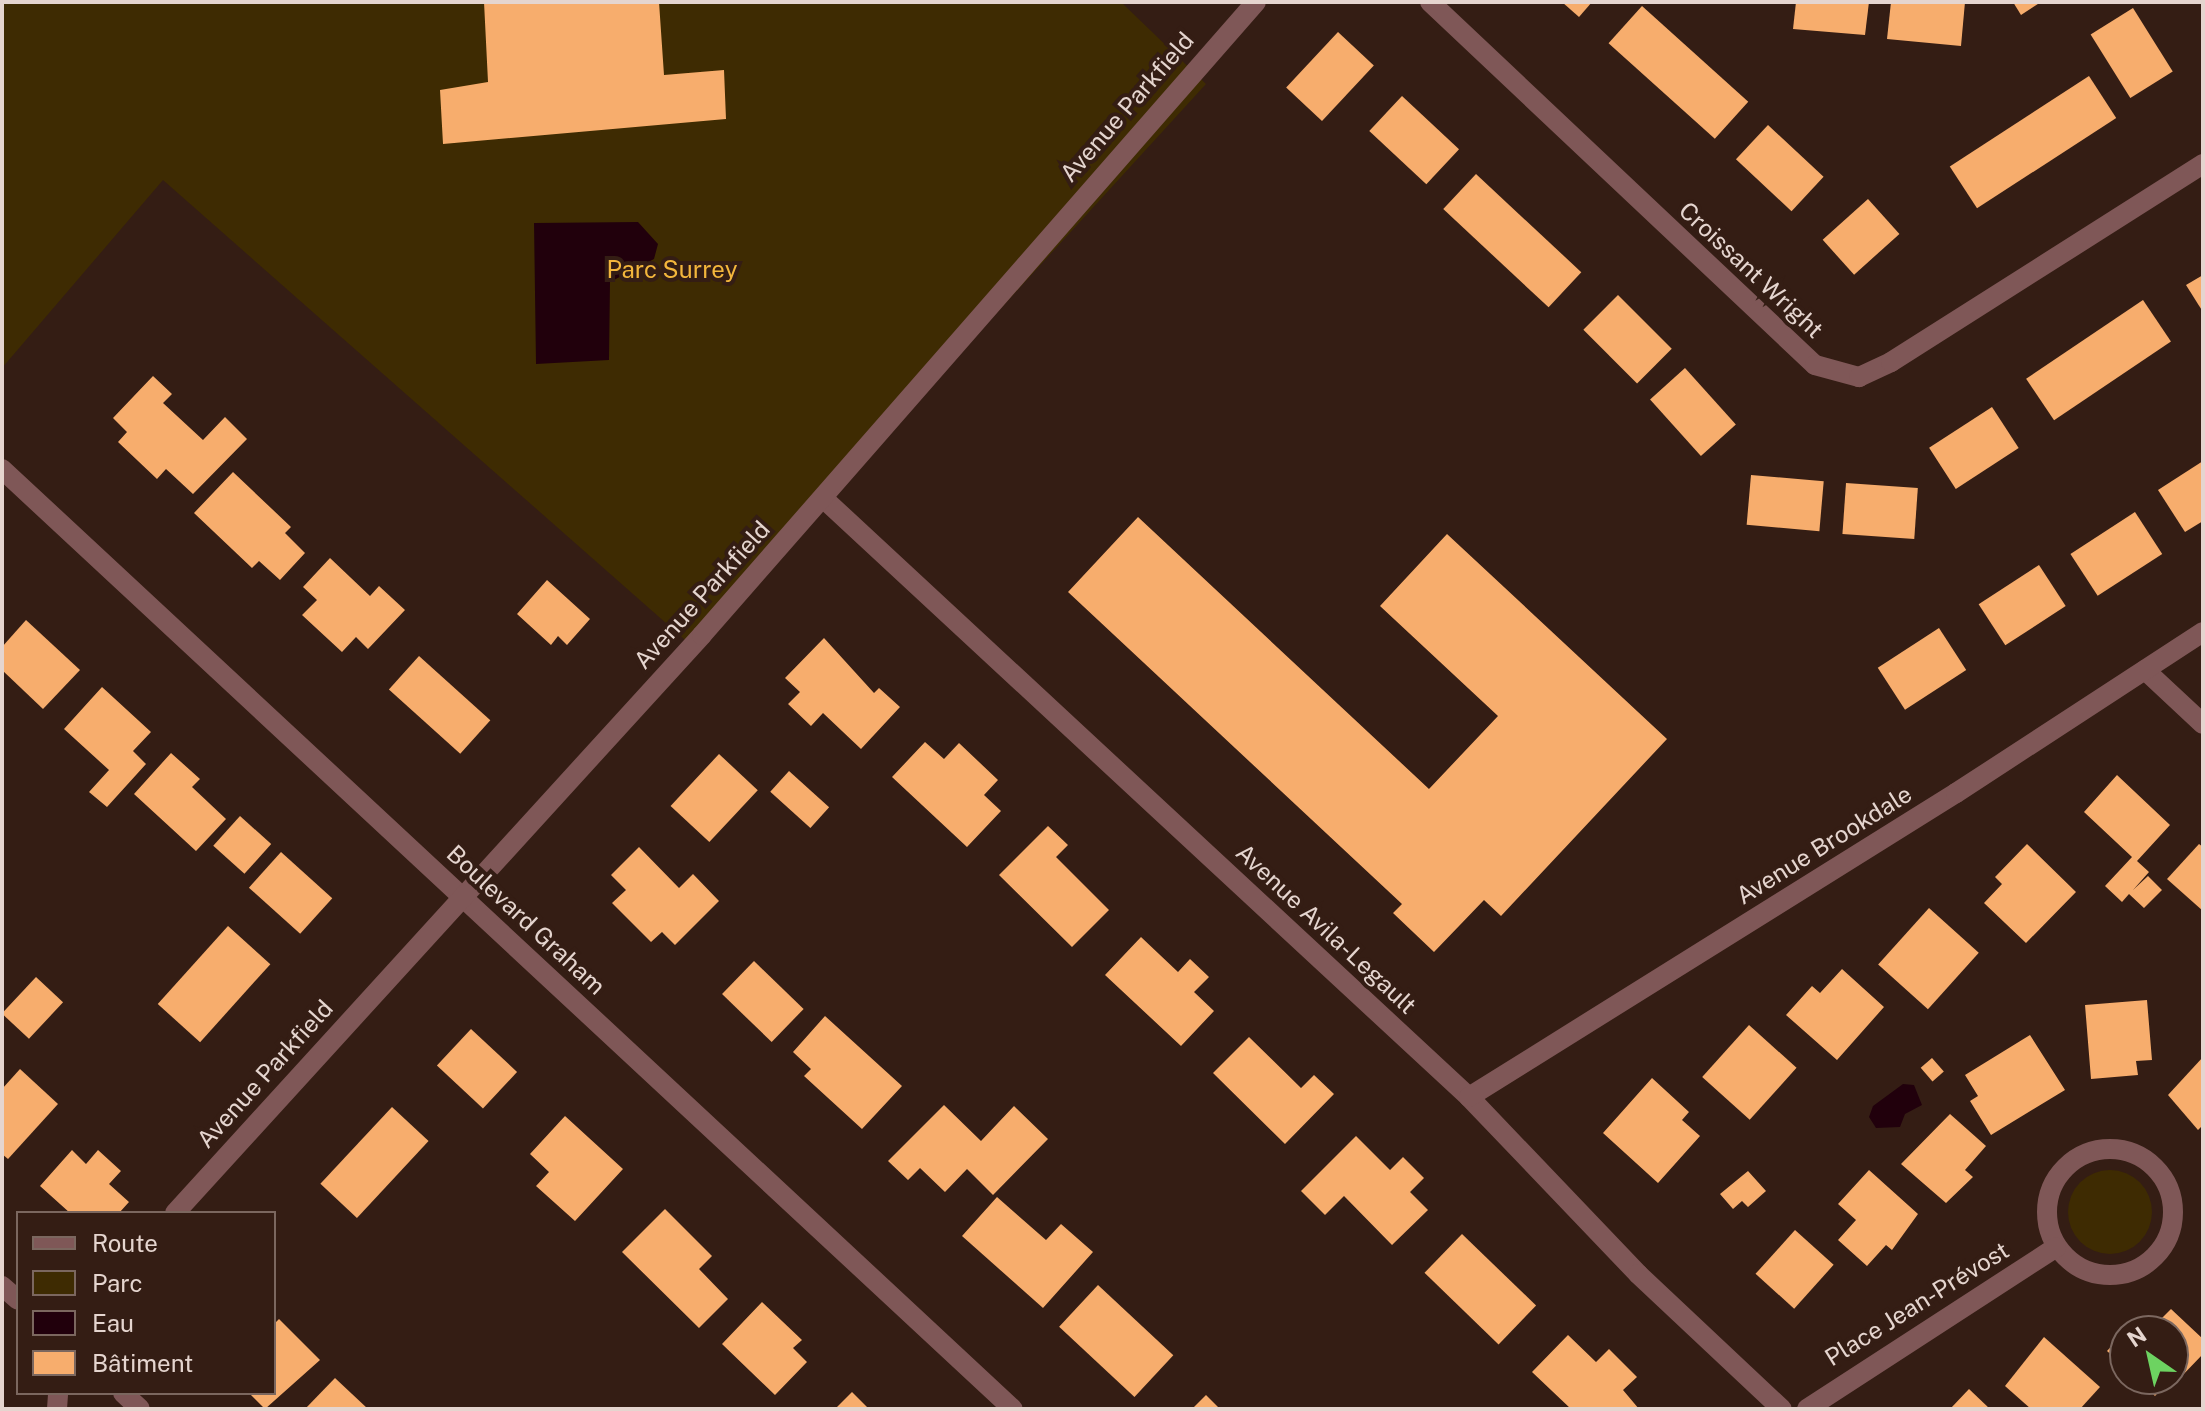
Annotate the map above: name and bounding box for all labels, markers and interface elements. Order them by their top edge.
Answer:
street label: Avenue Parkfield [1054,26,1200,188]
street label: Croissant Wright [1673,196,1829,344]
park label: Parc Surrey [606,256,738,284]
street label: Avenue Parkfield [628,515,776,675]
street label: Avenue Brookdale [1731,779,1917,911]
street label: Avenue Avila-Legault [1230,838,1422,1020]
street label: Boulevard Graham [441,839,611,1001]
street label: Avenue Parkfield [191,994,339,1154]
legend [16,1211,276,1395]
text: Route [92,1229,158,1257]
street label: Place Jean-Prévost [1820,1236,2014,1372]
text: Parc [92,1269,143,1297]
text: Eau [92,1309,134,1337]
north arrow [2109,1315,2189,1395]
text: N [2122,1321,2151,1352]
text: Bâtiment [92,1349,193,1377]

